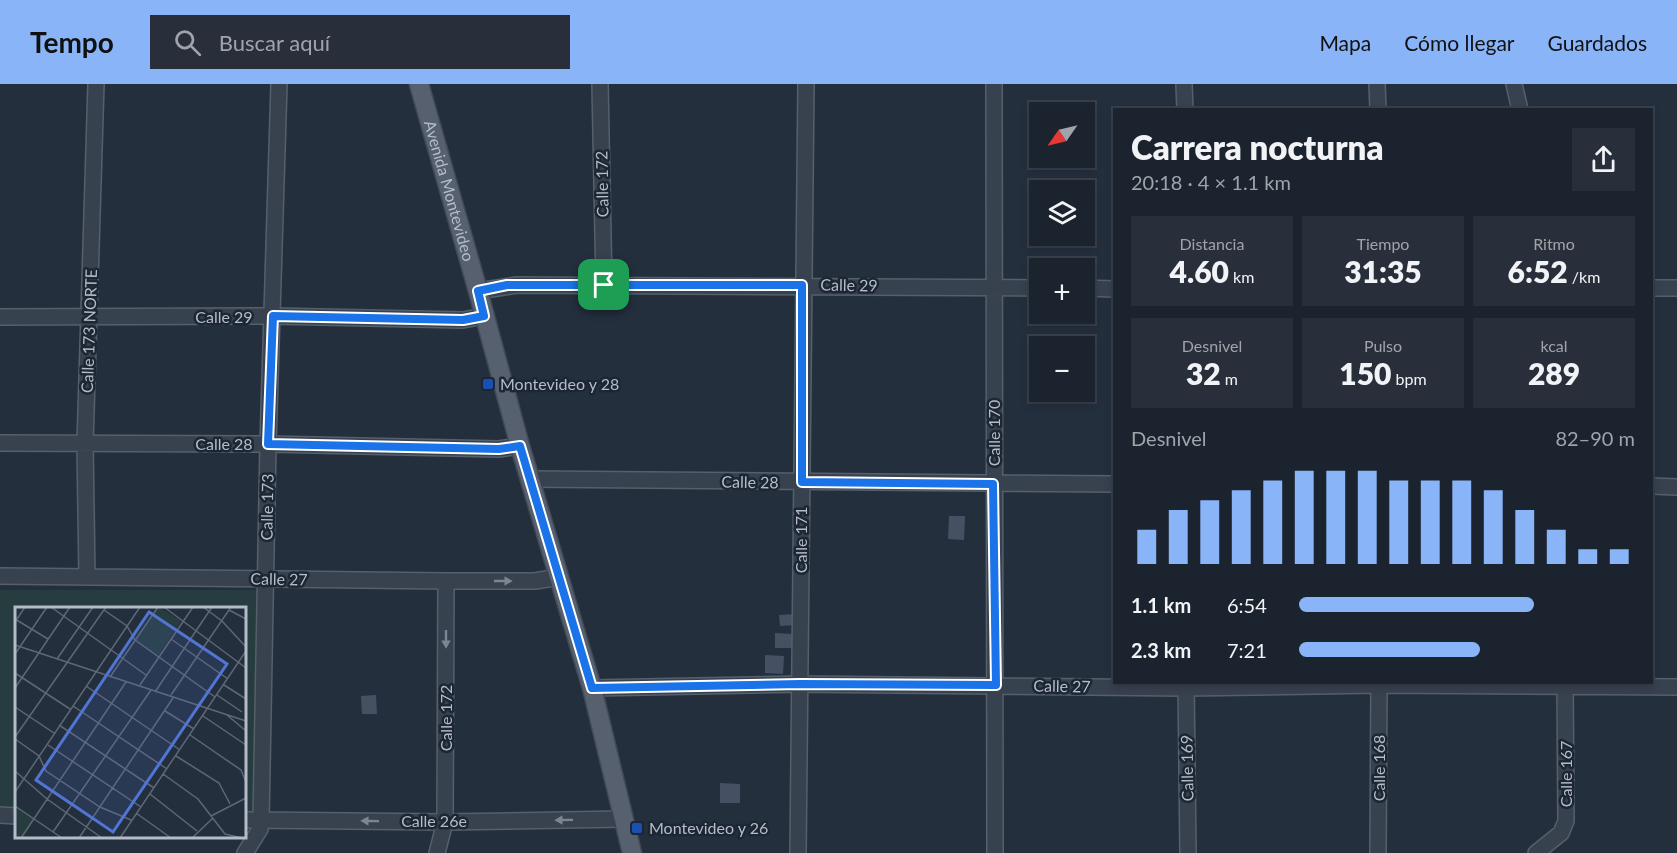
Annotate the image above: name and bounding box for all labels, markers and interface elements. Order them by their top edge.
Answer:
search box [150,15,570,69]
text: Tempo [30,25,114,59]
icon: search [171,26,204,59]
text: Buscar aquí [219,29,330,56]
text: Mapa [1319,30,1371,55]
text: Cómo llegar [1404,30,1515,55]
text: Guardados [1548,30,1647,55]
north arrow [1029,102,1095,168]
map controls [1029,102,1095,402]
street label: Avenida Montevideo [421,118,479,263]
text: Carrera nocturna [1131,127,1384,167]
button: share [1572,128,1635,191]
street label: Calle 172 [591,151,612,217]
text: 20:18 · 4 × 1.1 km [1131,170,1291,194]
button: layers [1029,180,1095,246]
text: Distancia [1180,234,1244,253]
text: Tiempo [1357,234,1409,253]
text: Ritmo [1533,234,1575,253]
text: 4.60 [1170,253,1229,289]
text: 31:35 [1344,253,1422,289]
text: 6:52 [1508,253,1568,289]
button: + [1029,258,1095,324]
pin [578,259,629,310]
text: km [1229,267,1254,286]
text: /km [1568,267,1600,286]
icon: arrive [587,268,620,301]
street label: Calle 173 NORTE [77,269,100,393]
street label: Calle 29 [820,275,878,294]
street label: Calle 29 [195,307,253,326]
button: − [1029,336,1095,402]
text: Desnivel [1182,336,1242,355]
text: Pulso [1364,336,1402,355]
text: kcal [1540,336,1568,355]
text: 32 [1186,355,1221,391]
text: 150 [1339,355,1392,391]
text: 289 [1528,355,1580,391]
text: m [1221,369,1238,388]
text: bpm [1392,369,1427,388]
place label: Montevideo y 28 [500,374,619,393]
marker: Montevideo y 28 [481,377,495,391]
street label: Calle 170 [984,400,1003,466]
text: Desnivel [1131,426,1207,450]
text: 82–90 m [1555,426,1635,450]
street label: Calle 28 [195,434,253,453]
street label: Calle 28 [721,472,779,491]
street label: Calle 173 [256,474,277,540]
street label: Calle 171 [791,507,810,573]
street label: Calle 27 [250,569,308,588]
one-way arrow [493,576,512,586]
text: 1.1 km [1131,593,1191,617]
text: 6:54 [1227,593,1267,617]
inset map [15,607,246,838]
one-way arrow [441,630,451,649]
text: 2.3 km [1131,638,1191,662]
text: 7:21 [1227,638,1267,662]
street label: Calle 27 [1033,676,1091,695]
street label: Calle 172 [436,685,455,751]
street label: Calle 169 [1176,735,1197,801]
street label: Calle 168 [1369,735,1388,801]
street label: Calle 167 [1556,741,1575,807]
street label: Calle 26e [401,811,467,830]
one-way arrow [555,815,574,824]
one-way arrow [360,816,379,826]
place label: Montevideo y 26 [649,818,768,837]
marker: Montevideo y 26 [630,821,644,835]

